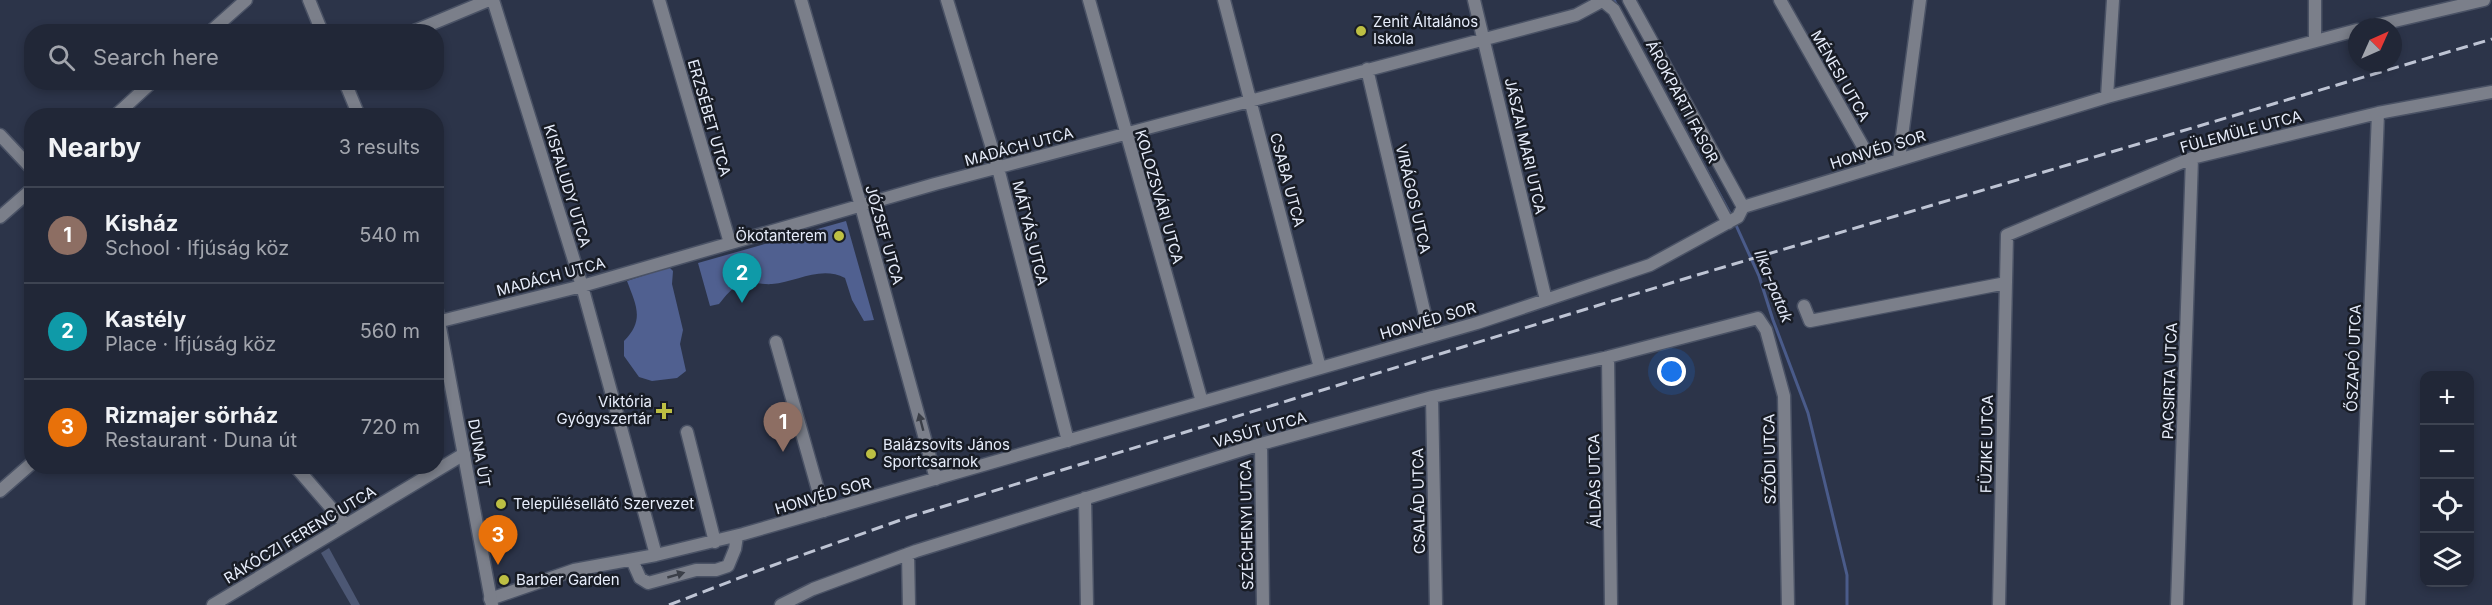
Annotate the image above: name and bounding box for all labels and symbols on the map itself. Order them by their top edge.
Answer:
place label: Zenit Általános Iskola [1373,12,1478,48]
north arrow [2348,18,2402,72]
marker: Zenit Általános Iskola [1354,24,1368,38]
street label: MÉNESI UTCA [1807,27,1874,125]
street label: ÁROKPARTI FASOR [1642,37,1723,167]
street label: ERZSÉBET UTCA [684,57,735,179]
street label: JÁSZAI MARI UTCA [1501,76,1550,216]
street label: FÜLEMÜLE UTCA [2178,106,2304,157]
street label: KISFALUDY UTCA [540,122,595,250]
street label: MADÁCH UTCA [962,123,1075,170]
street label: HONVÉD SOR [1828,126,1928,173]
street label: KOLOZSVÁRI UTCA [1131,128,1188,266]
street label: CSABA UTCA [1266,131,1309,229]
street label: VIRÁGOS UTCA [1392,142,1435,255]
street label: MÁTYÁS UTCA [1008,179,1053,287]
street label: JÓZSEF UTCA [861,183,908,287]
place label: Ökotanterem [736,226,827,245]
marker: Ökotanterem [832,229,846,243]
water label: Ilka-patak [1750,246,1798,326]
street label: MADÁCH UTCA [494,253,607,300]
pin: 2 [722,254,762,303]
street label: HONVÉD SOR [1378,298,1478,343]
street label: ŐSZAPÓ UTCA [2342,304,2365,412]
street label: PACSIRTA UTCA [2158,322,2181,440]
your location [1657,357,1686,386]
place label: Viktória Gyógyszertár [556,392,652,428]
street label: FÜZIKE UTCA [1976,395,1997,493]
pin: 1 [764,402,802,452]
marker: Viktória Gyógyszertár [657,404,671,418]
street label: VASÚT UTCA [1211,407,1309,452]
one-way arrow [915,413,925,432]
street label: SZŐDI UTCA [1759,414,1780,504]
street label: DUNA ÚT [464,417,495,488]
street label: ÁLDÁS UTCA [1584,433,1605,529]
place label: Balázsovits János Sportcsarnok [883,435,1010,471]
marker: Balázsovits János Sportcsarnok [864,447,878,461]
street label: CSALÁD UTCA [1408,448,1429,554]
street label: SZÉCHENYI UTCA [1236,460,1257,590]
street label: HONVÉD SOR [773,473,873,518]
street label: RÁKÓCZI FERENC UTCA [220,482,379,588]
place label: Településellátó Szervezet [513,494,694,513]
marker: Településellátó Szervezet [494,497,508,511]
pin: 3 [478,516,518,565]
place label: Barber Garden [516,570,620,589]
one-way arrow [667,570,685,579]
marker: Barber Garden [497,573,511,587]

